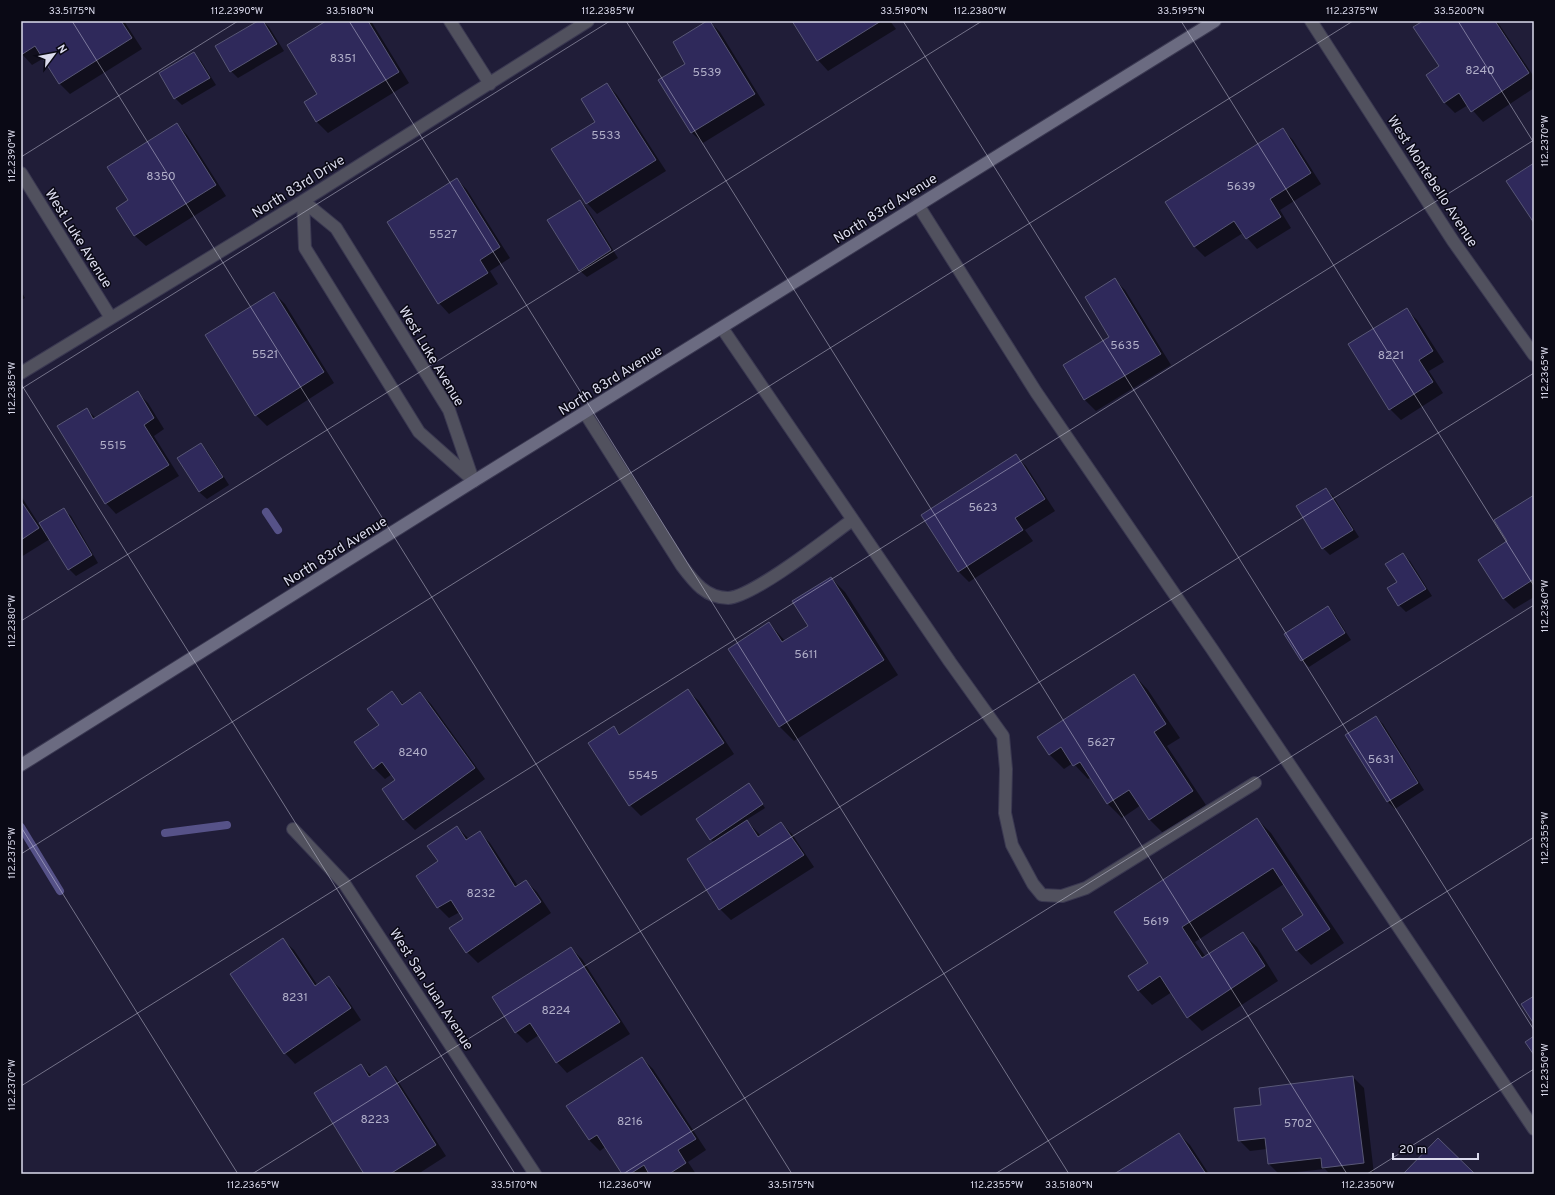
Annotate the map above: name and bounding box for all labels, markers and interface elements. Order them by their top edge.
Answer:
text: 33.5175°N [49,5,95,18]
text: 112.2390°W [211,5,263,18]
text: 33.5180°N [326,5,374,18]
text: 112.2385°W [582,5,634,18]
text: 33.5190°N [880,5,928,18]
text: 112.2380°W [954,5,1006,18]
text: 33.5195°N [1157,5,1205,18]
text: 112.2375°W [1326,5,1378,18]
text: 33.5200°N [1434,5,1484,18]
north arrow [34,34,74,74]
text: N [54,42,70,56]
house number: 8351 [330,51,356,67]
house number: 8240 [1465,63,1495,79]
house number: 5539 [692,65,722,81]
street label: West Montebello Avenue [1383,113,1481,251]
text: 112.2370°W [1539,115,1552,167]
house number: 5533 [591,128,621,144]
text: 112.2390°W [6,130,19,182]
street label: North 83rd Drive [249,152,348,223]
house number: 8350 [146,169,176,185]
street label: North 83rd Avenue [831,171,941,248]
house number: 5639 [1227,179,1255,195]
street label: West Luke Avenue [40,186,115,291]
house number: 5527 [429,227,457,243]
street label: West Luke Avenue [394,304,467,410]
house number: 5635 [1110,338,1140,354]
street label: North 83rd Avenue [556,343,666,420]
house number: 5521 [252,347,278,363]
text: 112.2365°W [1539,347,1552,399]
house number: 8221 [1378,348,1404,364]
text: 112.2385°W [6,362,19,414]
house number: 5515 [100,438,126,454]
house number: 5623 [968,500,998,516]
street label: North 83rd Avenue [281,514,391,591]
text: 112.2360°W [1539,580,1552,632]
text: 112.2380°W [6,595,19,647]
house number: 5611 [794,647,818,663]
house number: 5627 [1087,735,1115,751]
house number: 8240 [398,745,428,761]
house number: 5631 [1368,752,1394,768]
house number: 5545 [628,768,658,784]
text: 112.2355°W [1539,812,1552,864]
text: 112.2375°W [6,827,19,879]
house number: 8232 [467,886,495,902]
house number: 5619 [1143,914,1169,930]
street label: West San Juan Avenue [385,926,476,1054]
house number: 8231 [282,990,308,1006]
house number: 8224 [541,1003,571,1019]
text: 112.2350°W [1539,1043,1552,1097]
text: 112.2370°W [6,1059,19,1111]
house number: 8223 [360,1112,390,1128]
house number: 8216 [617,1114,643,1130]
house number: 5702 [1284,1116,1312,1132]
scale bar [1393,1135,1478,1161]
text: 20 m [1399,1142,1427,1158]
text: 112.2365°W [227,1179,279,1192]
text: 33.5170°N [491,1179,537,1192]
text: 112.2360°W [599,1179,651,1192]
text: 33.5175°N [768,1179,814,1192]
text: 112.2355°W [971,1179,1023,1192]
text: 33.5180°N [1045,1179,1093,1192]
text: 112.2350°W [1341,1179,1395,1192]

